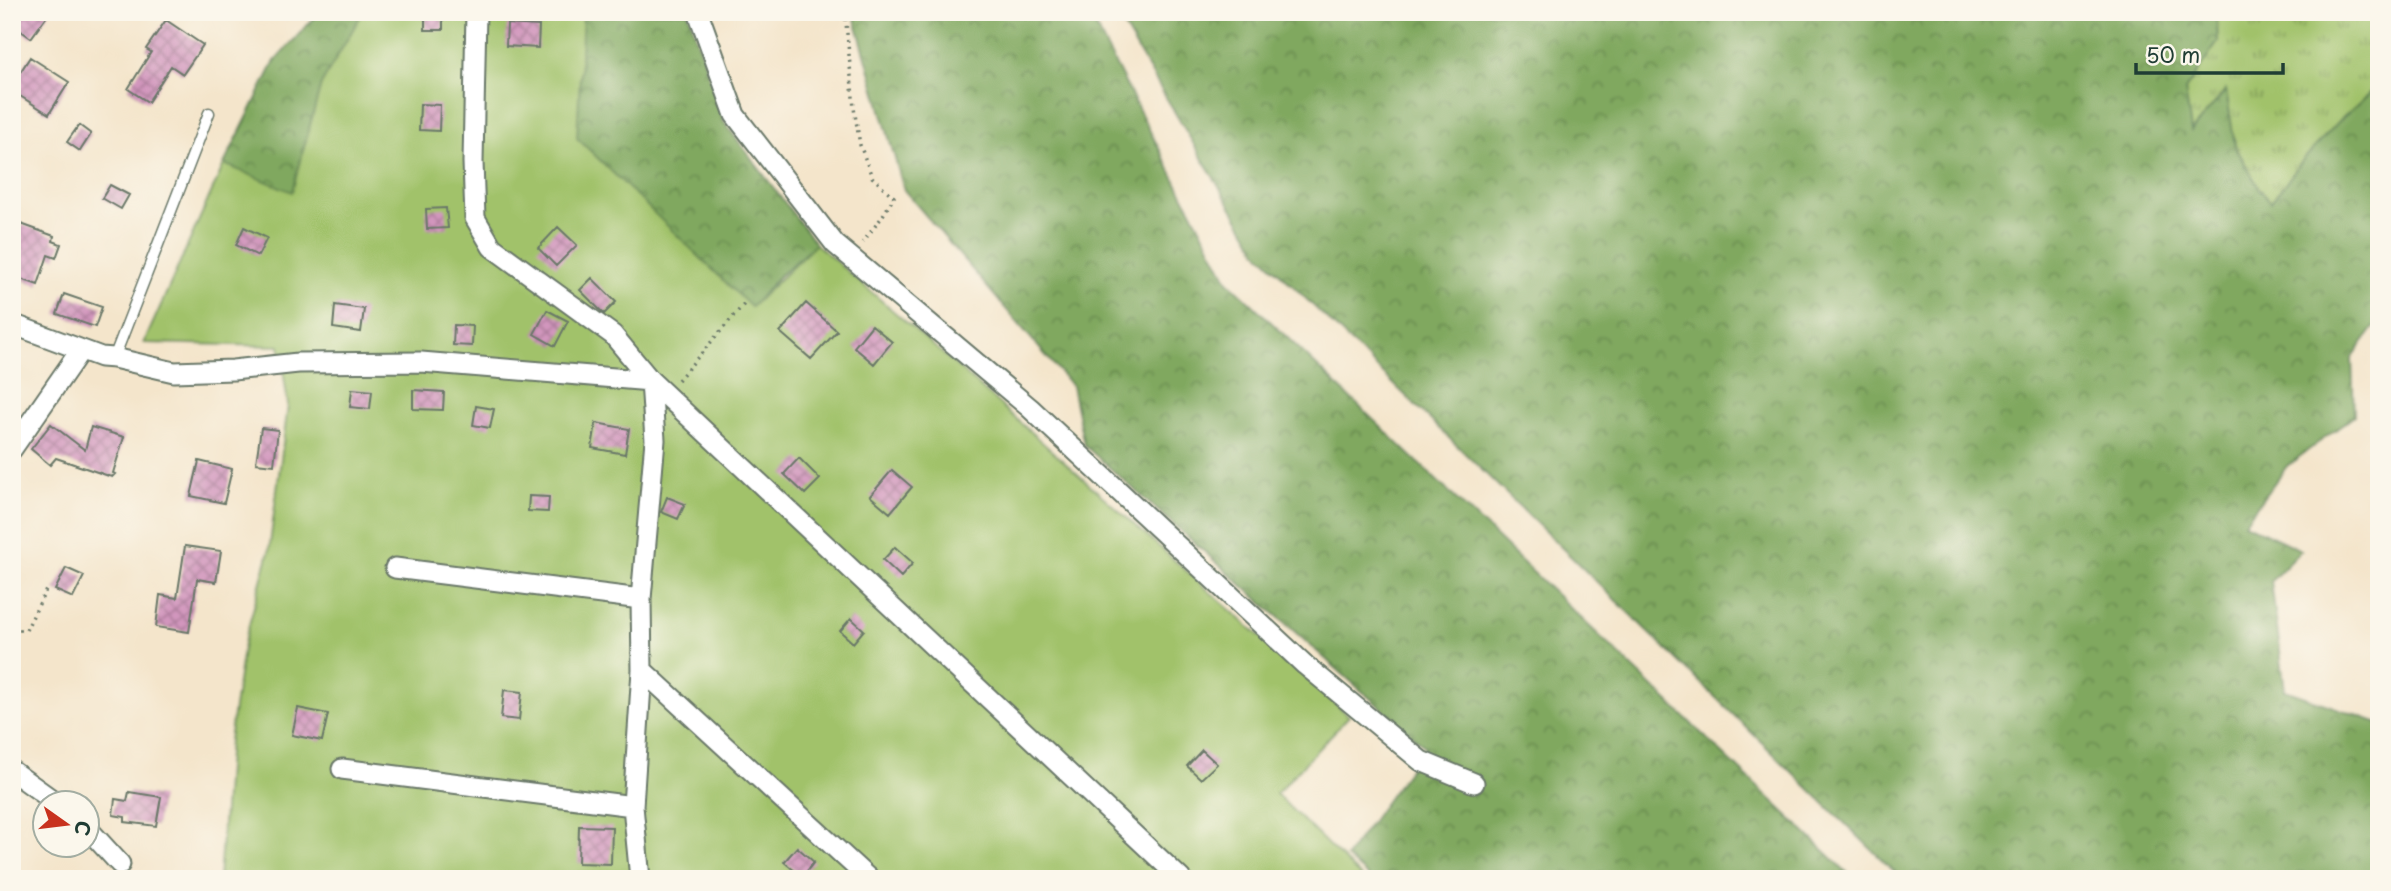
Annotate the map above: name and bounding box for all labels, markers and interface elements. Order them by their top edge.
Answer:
scale bar [2136,32,2282,76]
text: 50 m [2146,38,2200,70]
north arrow [32,790,102,860]
text: С [68,818,99,839]

